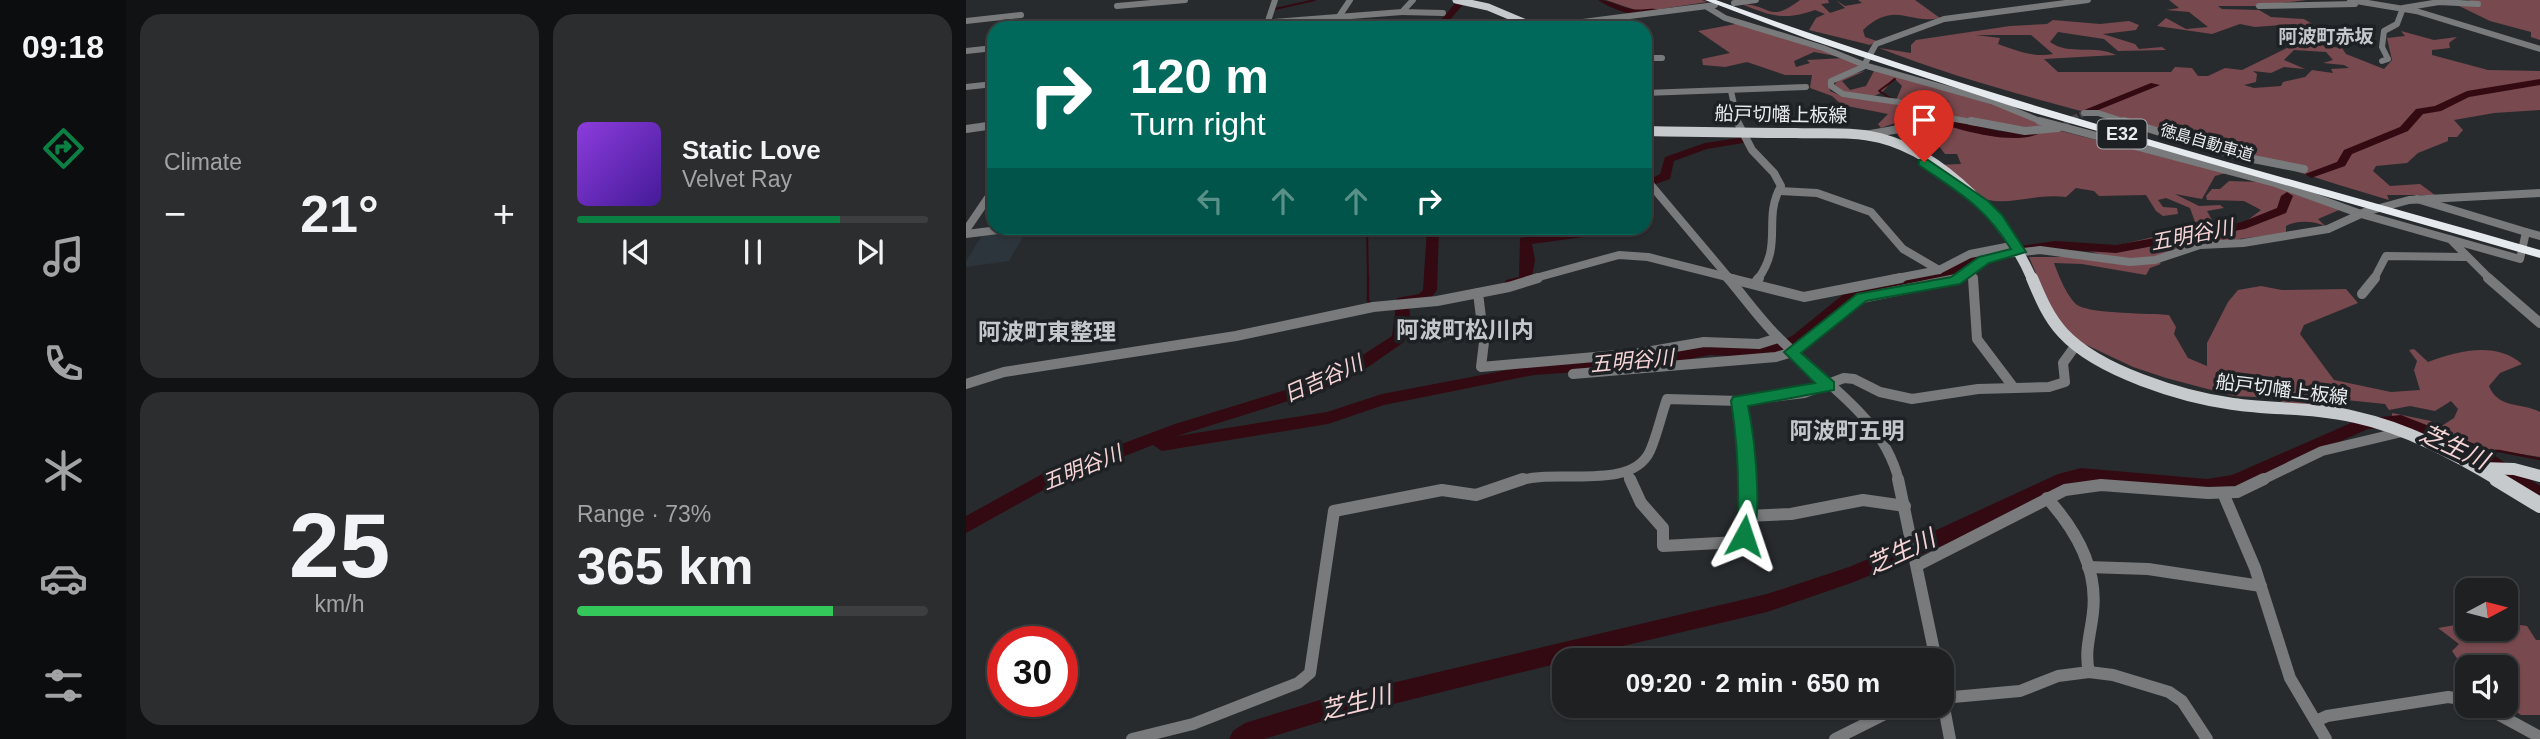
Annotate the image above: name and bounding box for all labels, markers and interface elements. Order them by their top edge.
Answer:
district label: 阿波町赤坂 [2278,26,2374,47]
text: 09:18 [22,29,104,65]
icon: right [1015,49,1106,140]
text: 120 m [1130,49,1269,103]
pin [1894,90,1954,162]
icon: arrive [1905,101,1943,139]
street label: 船戸切幡上板線 [1714,103,1848,126]
text: Turn right [1130,106,1266,142]
road number: E32 [2098,119,2146,148]
street label: 徳島自動車道 [2158,121,2255,164]
icon: directions [39,124,88,173]
text: Static Love [682,135,821,165]
text: Climate [164,149,242,175]
text: Velvet Ray [682,166,792,192]
icon: left [1191,182,1229,220]
icon: ahead [1264,182,1302,220]
icon: ahead [1337,182,1375,220]
icon: right [1410,182,1448,220]
text: 21° [300,185,379,243]
text: − [164,193,186,235]
text: + [493,193,515,235]
water label: 五明谷川 [2148,215,2237,254]
icon: music [39,232,88,281]
icon: previous [617,233,655,271]
icon: pause [734,233,772,271]
icon: next [851,233,889,271]
district label: 阿波町松川内 [1396,317,1534,343]
district label: 阿波町東整理 [978,319,1116,345]
icon: phone [39,339,88,388]
water label: 五明谷川 [1589,345,1677,376]
water label: 日吉谷川 [1280,350,1368,406]
street label: 船戸切幡上板線 [2215,371,2349,408]
district label: 阿波町五明 [1790,418,1905,444]
water label: 芝生川 [2416,419,2495,475]
water label: 五明谷川 [1039,440,1127,494]
icon: climate [39,446,88,495]
text: 25 [289,495,390,596]
position arrow [1707,499,1781,573]
text: Range · 73% [577,501,711,527]
water label: 芝生川 [1862,523,1942,579]
text: 365 km [577,537,753,595]
icon: car [39,554,88,603]
north arrow [2455,578,2518,640]
map controls [2455,578,2518,718]
text: km/h [315,591,364,617]
speed limit sign: 30 [987,626,1078,717]
button: sound [2455,655,2518,718]
icon: filters [39,661,88,710]
text: 09:20 · 2 min · 650 m [1626,668,1880,698]
water label: 芝生川 [1318,680,1397,724]

